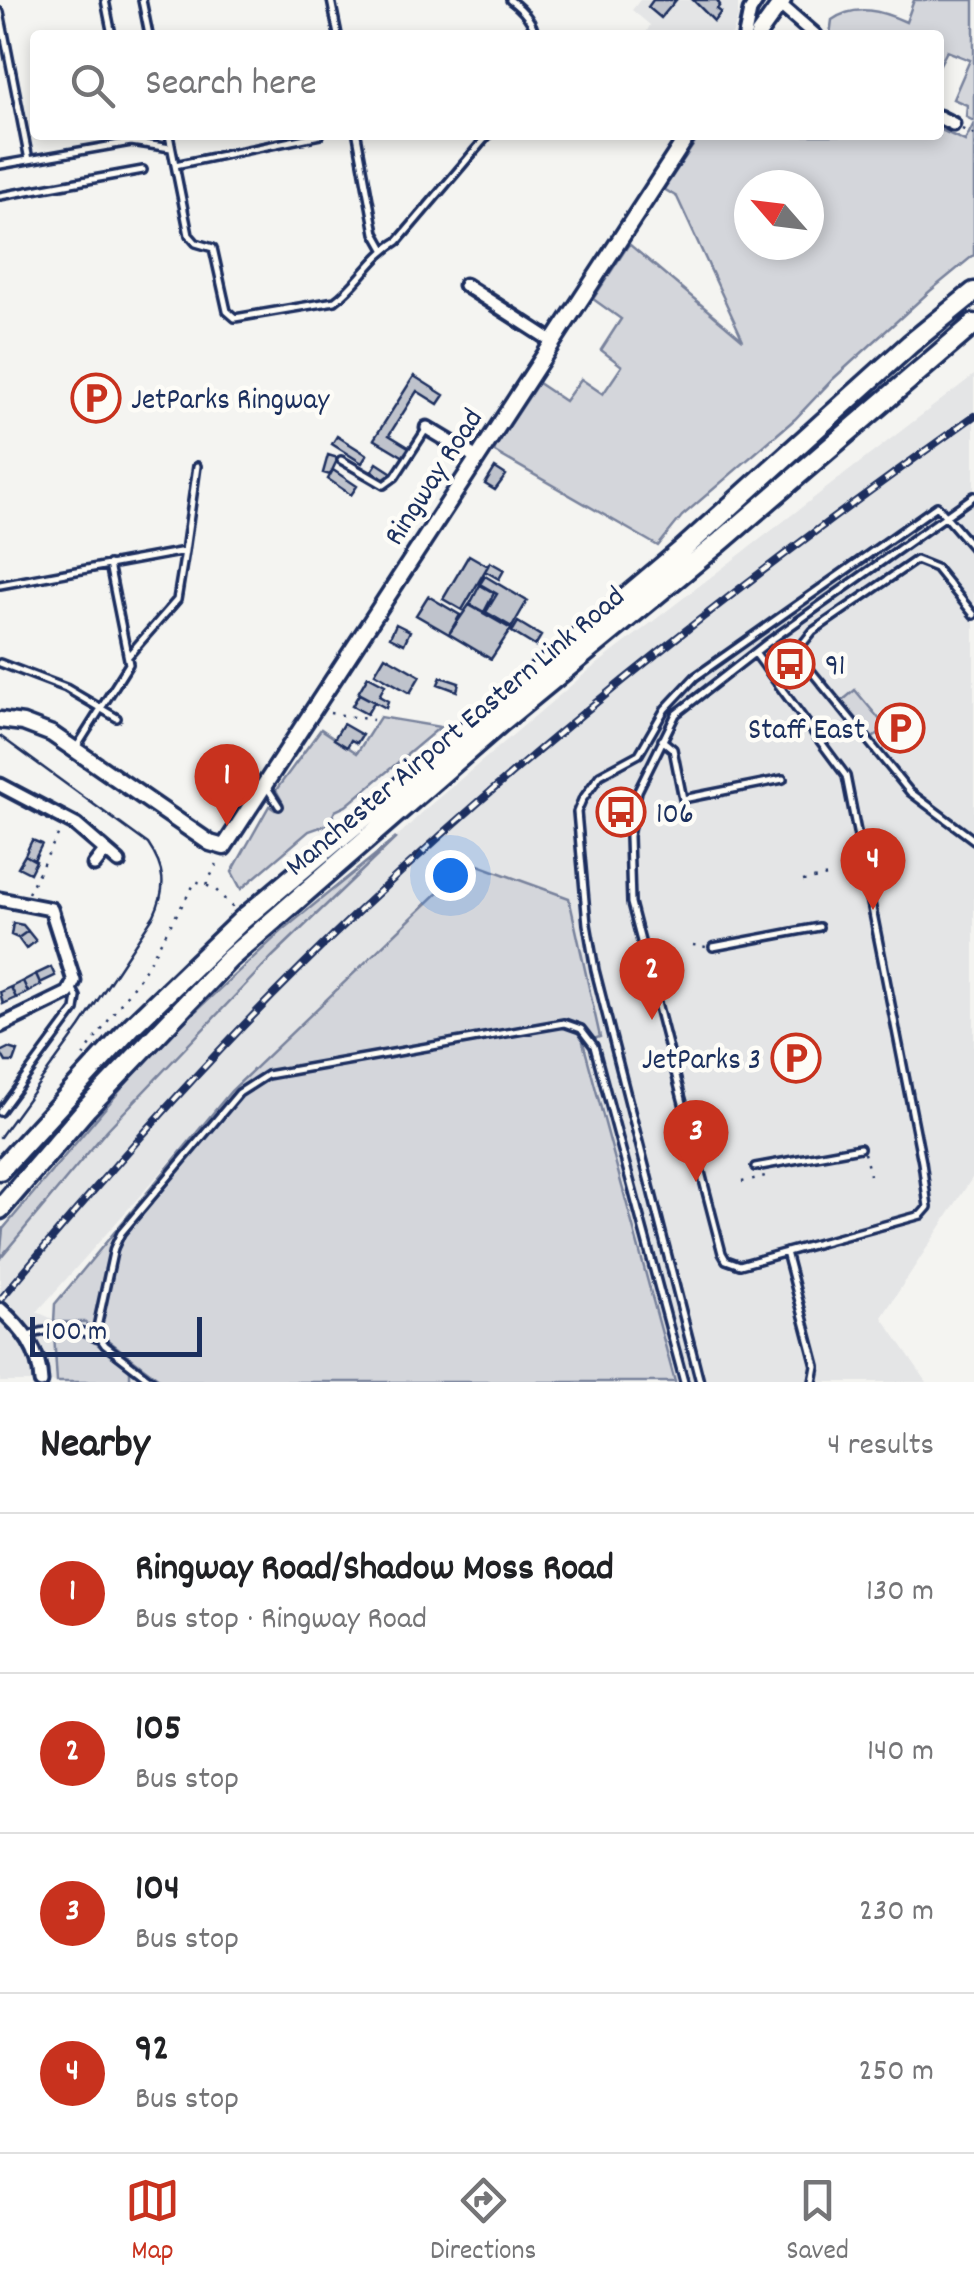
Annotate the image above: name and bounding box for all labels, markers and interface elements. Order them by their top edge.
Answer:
search box [30,30,944,140]
icon: search [65,58,120,113]
text: Search here [145,58,317,113]
north arrow [734,170,824,260]
parking icon: JetParks Ringway [70,372,122,424]
place label: JetParks Ringway [131,381,330,424]
street label: Ringway Road [375,401,496,555]
street label: Manchester Airport Eastern Link Road [278,578,636,889]
bus stop icon: 91 [764,638,816,690]
place label: 91 [825,647,845,690]
parking icon: Staff East [874,702,926,754]
place label: Staff East [748,711,865,754]
pin: 1 [194,744,260,826]
bus stop icon: 106 [595,786,647,838]
place label: 106 [656,795,694,838]
pin: 4 [840,828,906,910]
your location [425,850,476,901]
pin: 2 [620,938,684,1020]
parking icon: JetParks 3 [770,1032,822,1084]
place label: JetParks 3 [642,1041,761,1084]
pin: 3 [664,1100,728,1182]
scale bar [30,1312,202,1356]
text: 100 m [45,1314,107,1354]
text: Nearby [40,1417,150,1477]
text: 4 results [827,1424,934,1470]
text: Ringway Road/Shadow Moss Road [135,1543,614,1598]
text: 1 [69,1570,76,1616]
text: 130 m [866,1570,934,1616]
text: Bus stop · Ringway Road [135,1598,427,1644]
text: 105 [135,1703,182,1758]
text: 2 [66,1730,79,1776]
text: 140 m [867,1730,934,1776]
text: Bus stop [135,1758,239,1804]
text: 104 [135,1863,180,1918]
text: 3 [65,1890,80,1936]
text: 230 m [859,1890,934,1936]
text: Bus stop [135,1918,239,1964]
text: 92 [135,2023,169,2078]
text: 4 [66,2050,79,2096]
text: 250 m [858,2050,934,2096]
text: Bus stop [135,2078,239,2124]
tab: Map [125,2173,180,2273]
tab: Directions [430,2173,536,2273]
tab: Saved [786,2173,849,2273]

